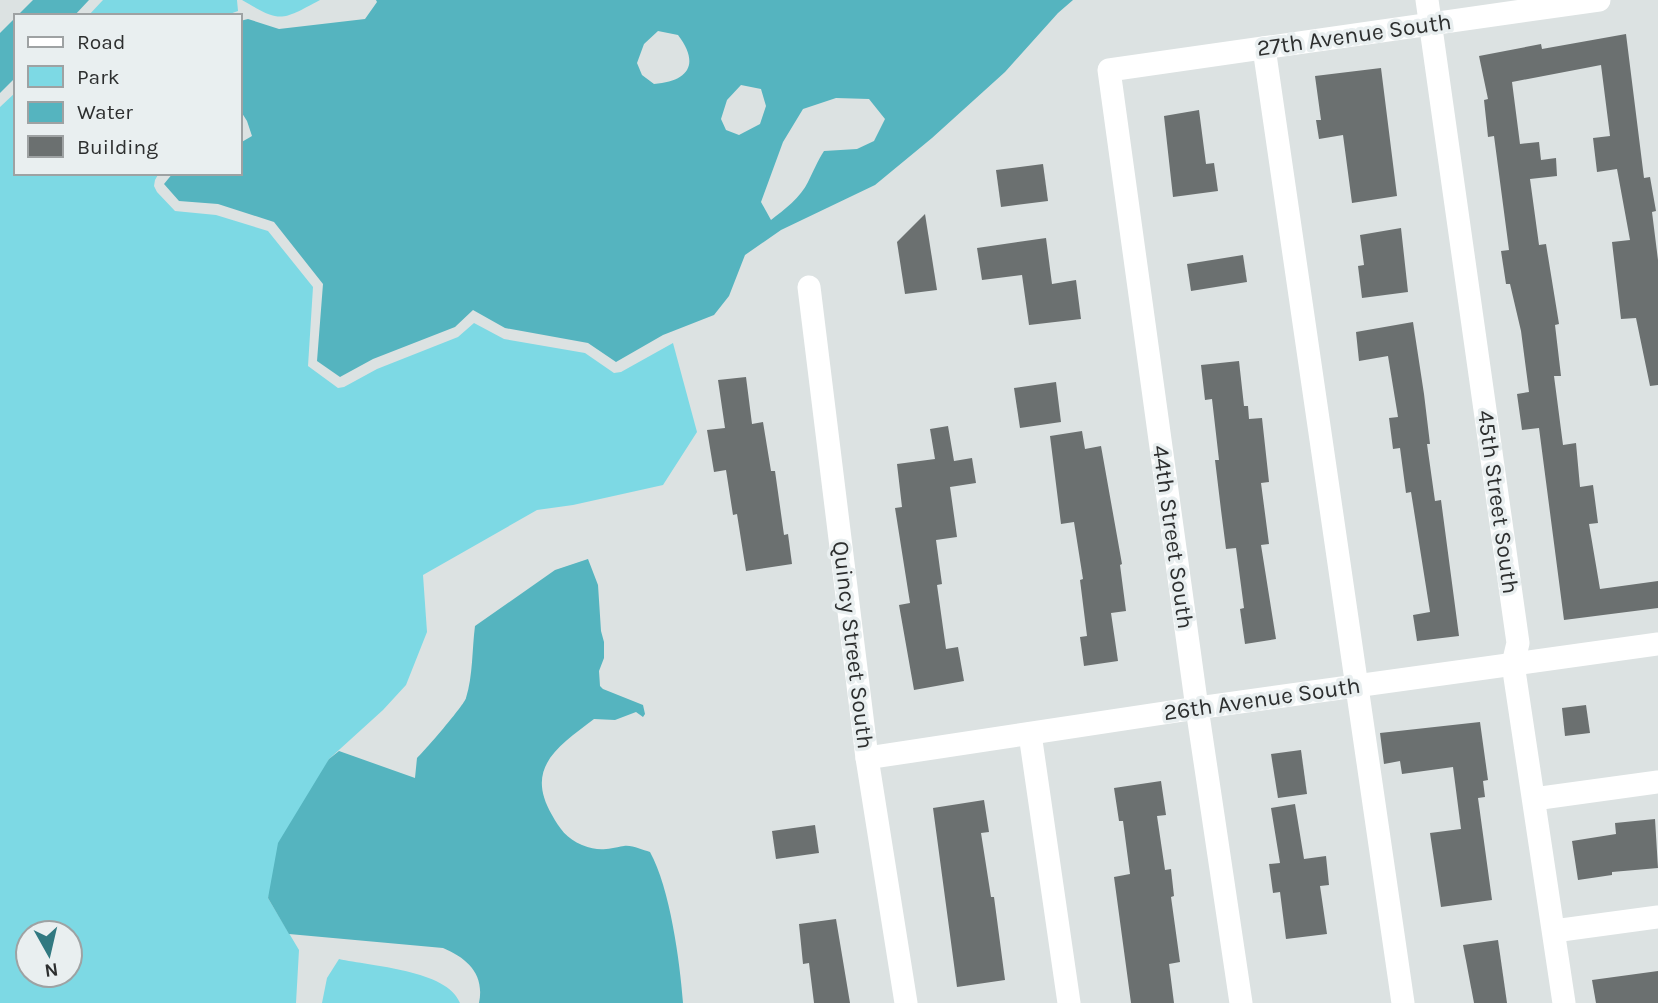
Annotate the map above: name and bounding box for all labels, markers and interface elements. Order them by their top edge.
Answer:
street label: 27th Avenue South [1255,8,1453,62]
legend [14,14,242,175]
text: Road [77,30,125,54]
text: Park [77,65,120,89]
text: Water [77,100,133,124]
text: Building [77,135,158,159]
street label: 45th Street South [1472,408,1524,596]
street label: 44th Street South [1147,443,1199,631]
street label: Quincy Street South [827,540,879,750]
street label: 26th Avenue South [1162,672,1362,726]
north arrow [14,919,84,989]
text: N [43,958,60,982]

